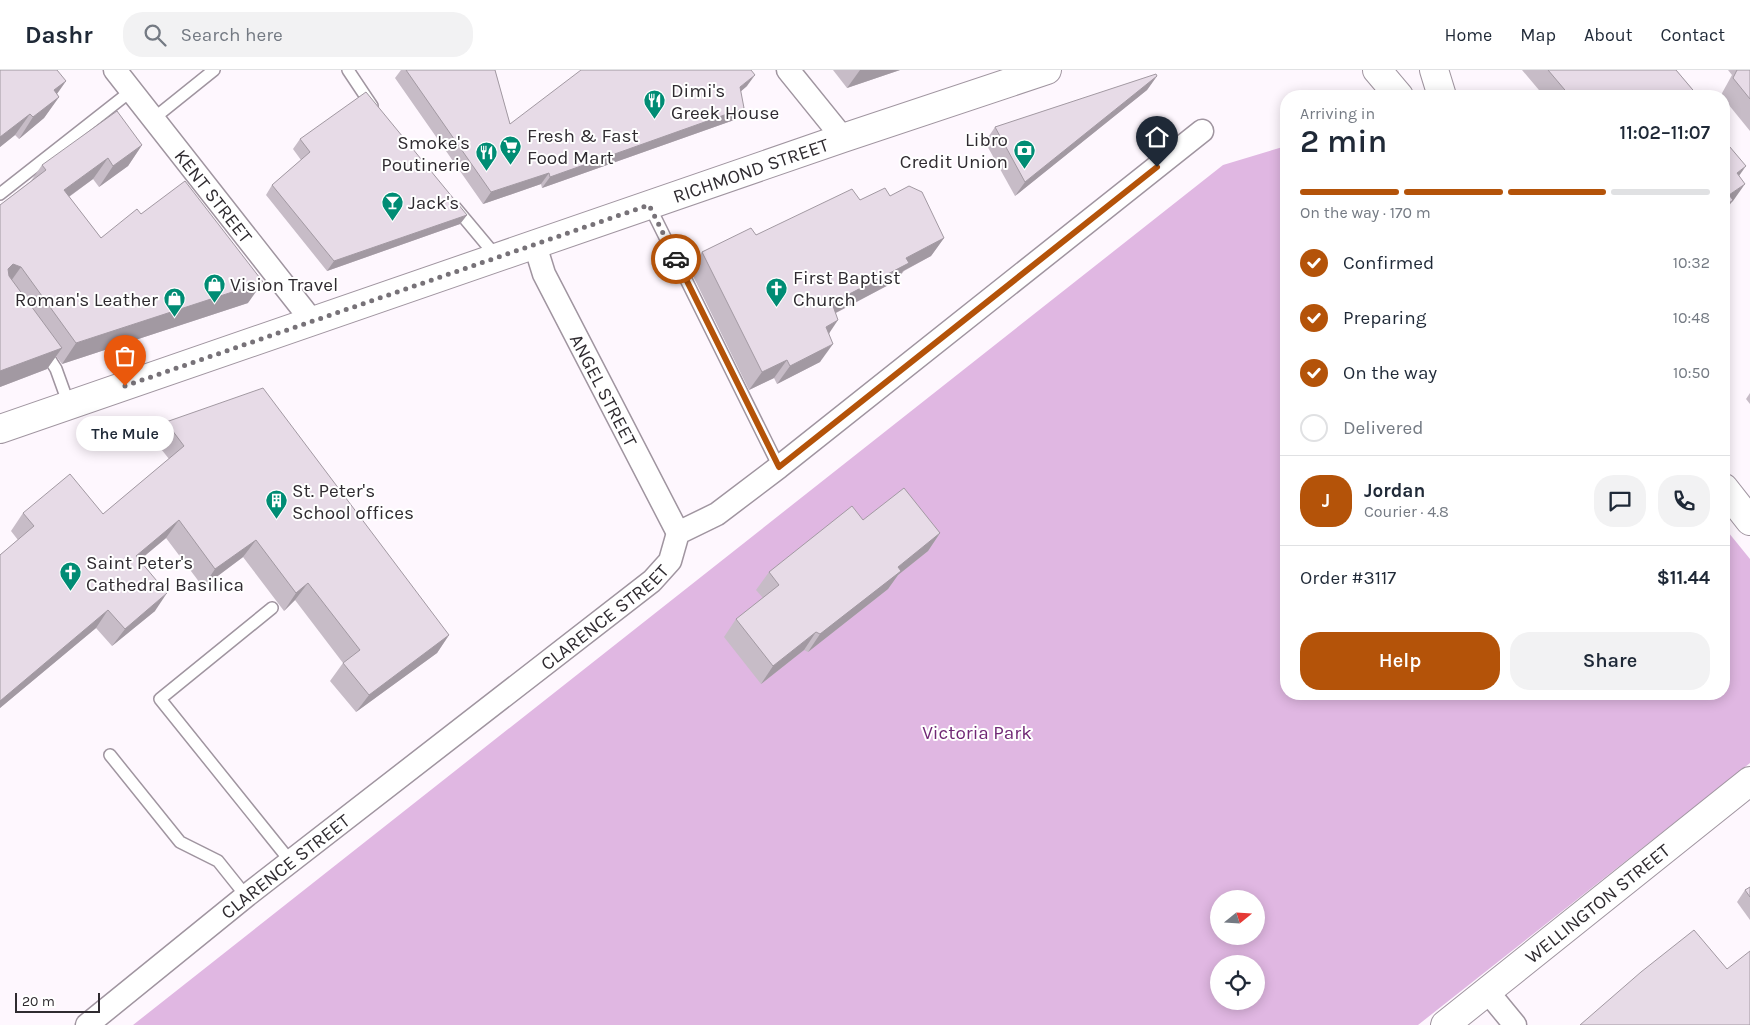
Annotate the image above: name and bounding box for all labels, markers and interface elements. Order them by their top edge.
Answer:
search box [123,12,473,57]
text: Dashr [25,21,93,49]
icon: search [141,21,169,49]
text: Search here [181,24,283,46]
text: Home [1444,24,1492,46]
text: Map [1520,24,1556,46]
text: About [1584,24,1633,46]
text: Contact [1661,24,1725,46]
place label: Dimi's Greek House [671,80,779,124]
restaurant icon: Dimi's Greek House [643,89,667,120]
text: Arriving in [1300,104,1375,123]
pin [1136,116,1178,167]
text: 11:02–11:07 [1620,122,1710,144]
icon: home [1143,123,1171,151]
text: 2 min [1300,123,1387,160]
place label: Fresh & Fast Food Mart [527,125,639,169]
place label: Libro Credit Union [900,129,1008,173]
place label: Smoke's Poutinerie [381,132,470,176]
supermarket icon: Fresh & Fast Food Mart [499,134,523,165]
street label: RICHMOND STREET [670,134,832,208]
bank icon: Libro Credit Union [1012,138,1036,169]
restaurant icon: Smoke's Poutinerie [474,141,498,172]
street label: KENT STREET [170,145,257,248]
bar icon: Jack's [380,190,404,221]
place label: Jack's [408,192,459,214]
text: On the way · 170 m [1300,203,1431,222]
courier [651,234,701,284]
icon: car [662,245,690,273]
icon: check [1300,249,1328,277]
text: Confirmed [1343,252,1434,274]
text: 10:32 [1673,253,1710,272]
place label: First Baptist Church [793,267,900,311]
shop icon: Vision Travel [202,272,226,303]
place label: Vision Travel [230,274,338,296]
church icon: First Baptist Church [765,276,789,307]
shop icon: Roman's Leather [162,287,186,318]
place label: Roman's Leather [15,289,158,311]
icon: check [1300,304,1328,332]
text: Preparing [1343,307,1426,329]
text: 10:48 [1673,308,1710,327]
street label: ANGEL STREET [565,330,642,451]
pin [104,335,146,386]
icon: bag [111,342,139,370]
icon: check [1300,359,1328,387]
text: On the way [1343,362,1437,384]
text: 10:50 [1673,363,1710,382]
callout: The Mule [76,416,174,451]
text: Delivered [1343,417,1423,439]
text: The Mule [91,424,159,443]
button: chat [1594,475,1646,527]
button: phone [1658,475,1710,527]
place label: St. Peter's School offices [292,480,414,524]
text: Jordan [1364,480,1425,502]
building icon: St. Peter's School offices [264,489,288,520]
text: J [1322,490,1330,512]
text: Courier · 4.8 [1364,502,1449,521]
place label: Saint Peter's Cathedral Basilica [86,552,244,596]
street label: CLARENCE STREET [537,560,674,675]
church icon: Saint Peter's Cathedral Basilica [58,561,82,592]
text: Order #3117 [1300,567,1396,589]
text: $11.44 [1657,567,1710,589]
button: Help [1300,632,1500,690]
button: Share [1510,632,1710,690]
park label: Victoria Park [922,722,1032,744]
street label: CLARENCE STREET [217,809,355,924]
street label: WELLINGTON STREET [1521,839,1675,968]
north arrow [1210,890,1265,945]
map controls [1210,890,1265,1010]
button: locate [1210,955,1265,1010]
scale bar [15,990,100,1013]
text: 20 m [22,993,55,1010]

